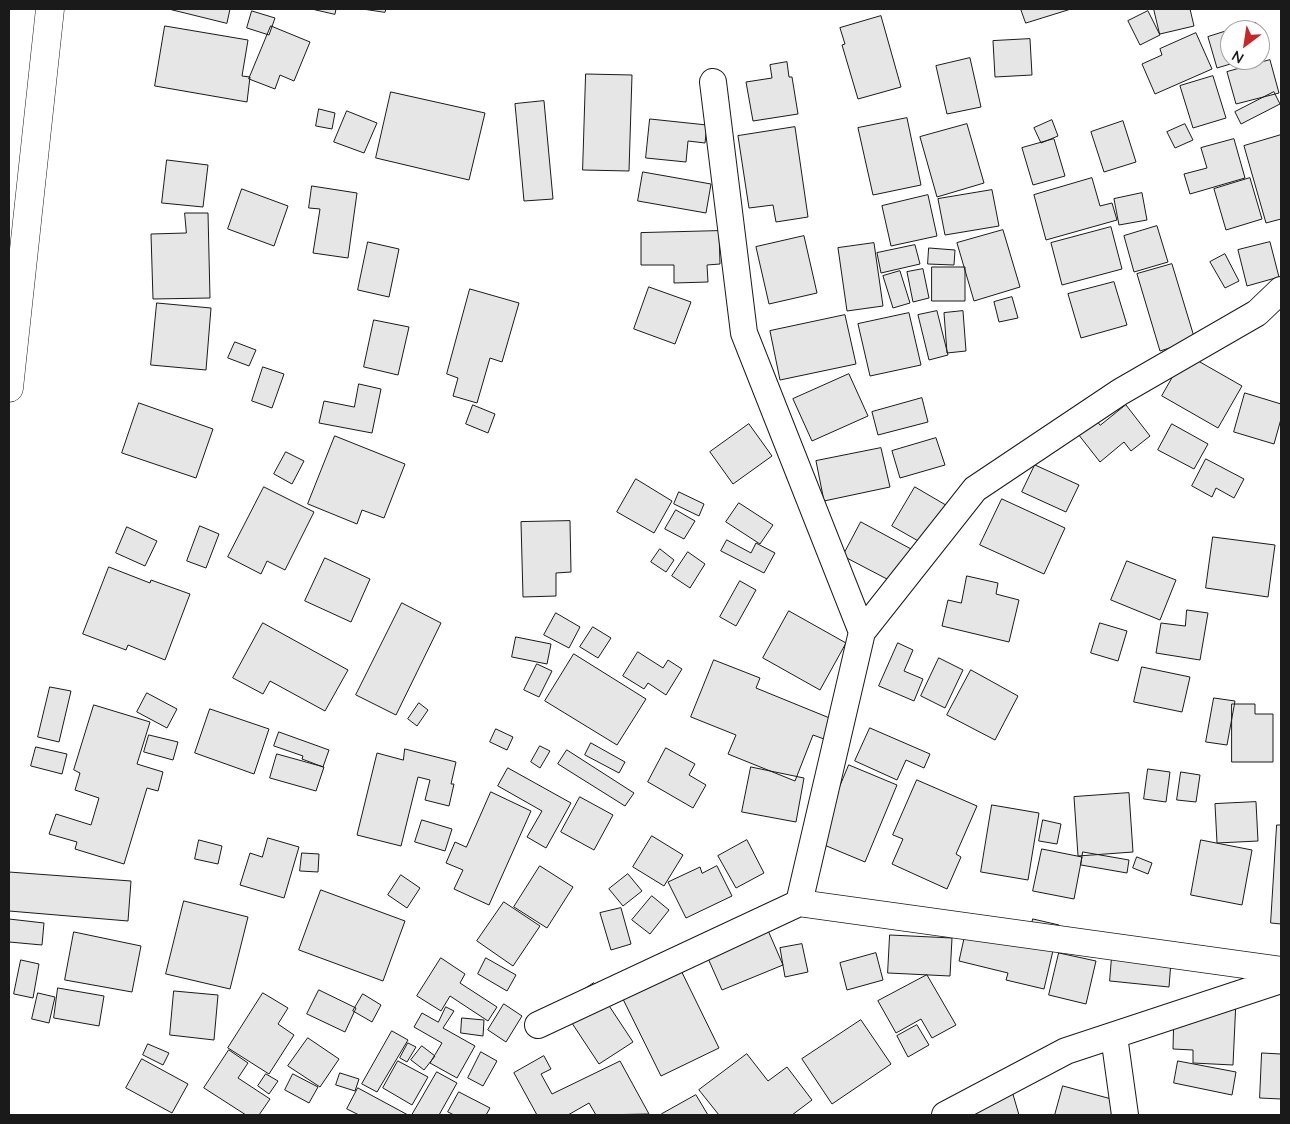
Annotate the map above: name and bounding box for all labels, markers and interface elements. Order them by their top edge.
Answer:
north arrow [1220,20,1270,70]
text: N [1229,47,1247,67]

